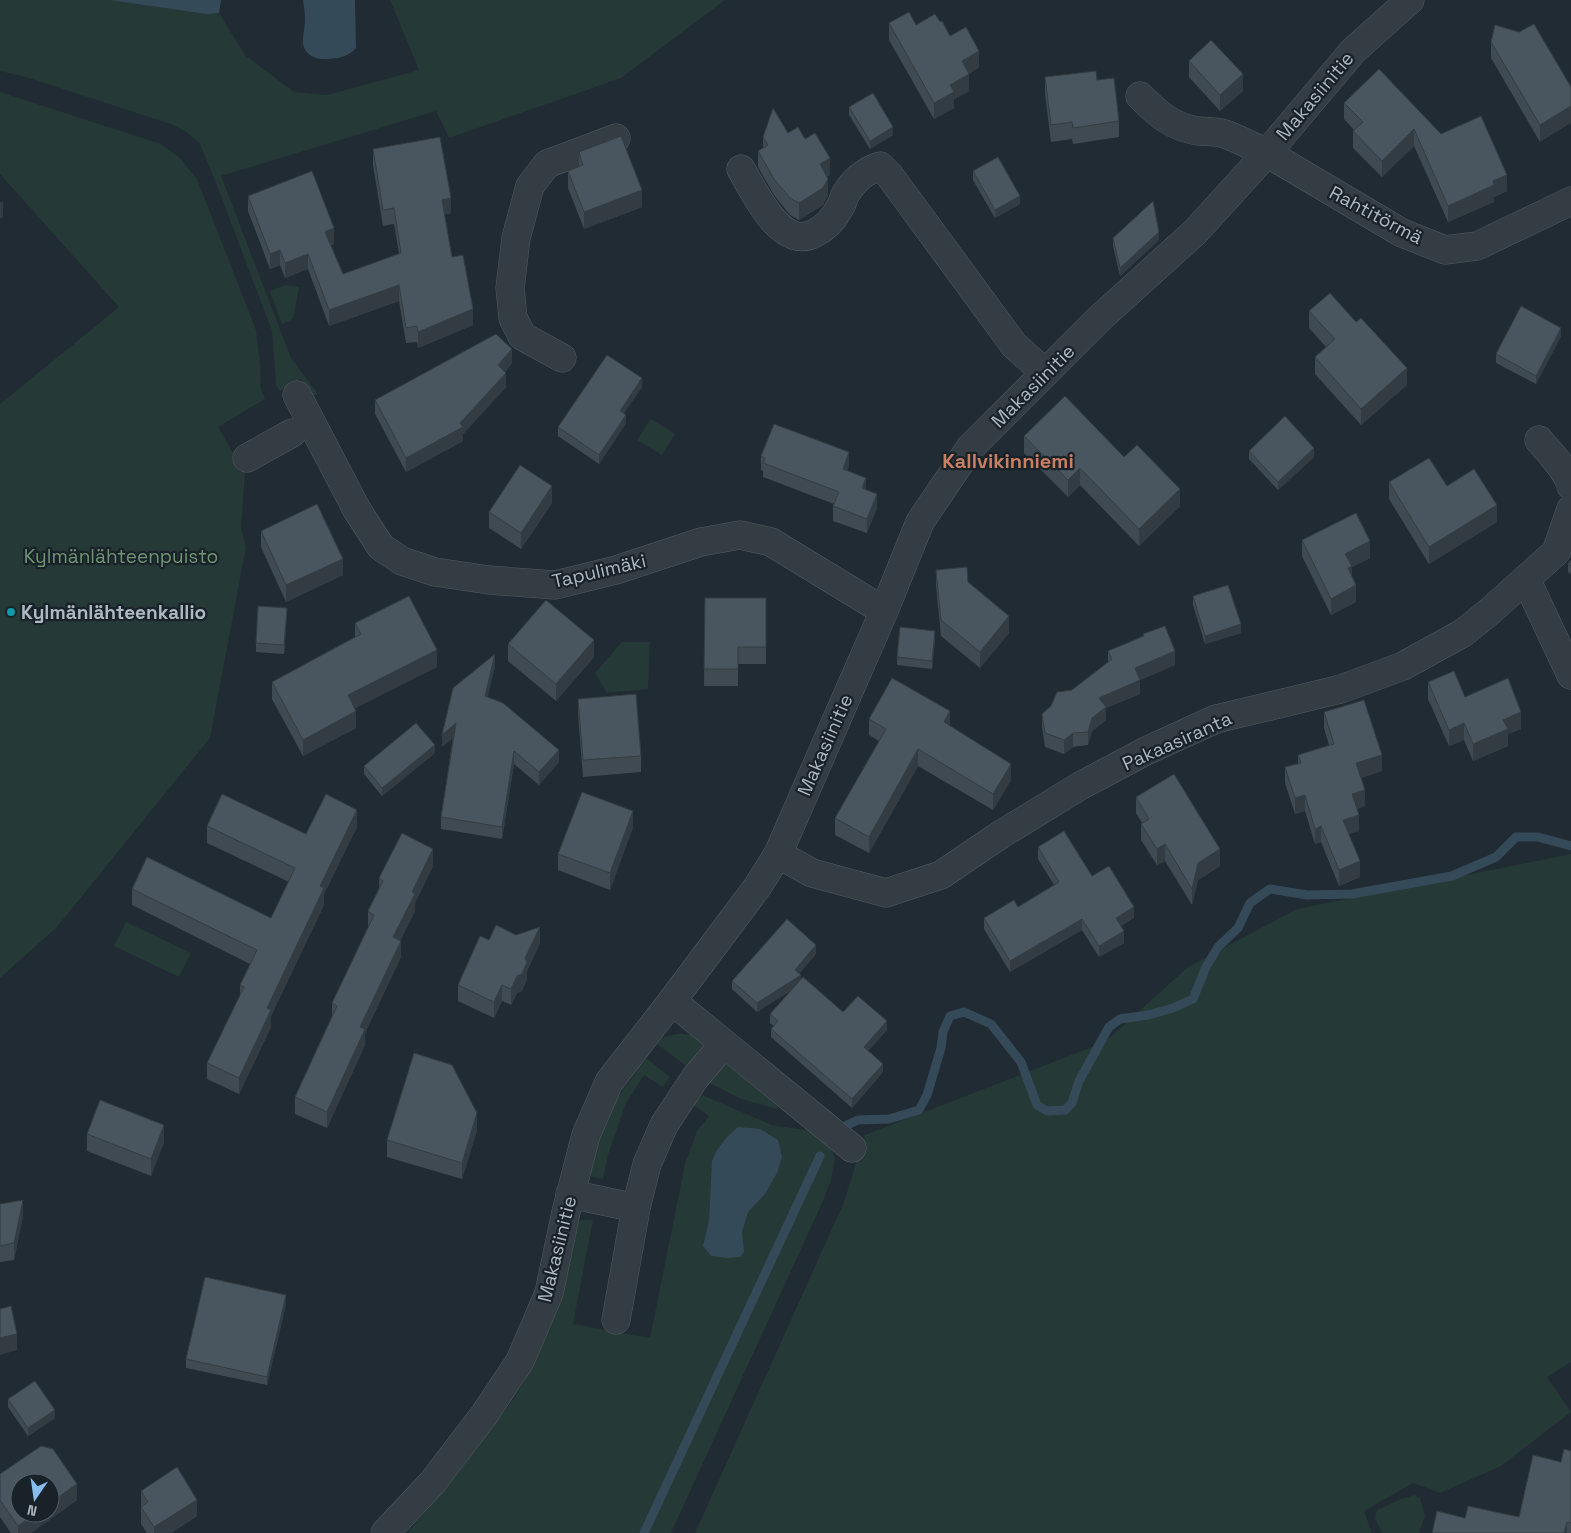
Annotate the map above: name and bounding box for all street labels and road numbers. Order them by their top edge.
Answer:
street label: Makasiinitie [1271,46,1359,146]
street label: Rahtitörmä [1325,180,1427,250]
street label: Makasiinitie [986,339,1080,433]
street label: Tapulimäki [550,548,648,594]
street label: Makasiinitie [792,690,858,800]
street label: Pakaasiranta [1118,706,1236,776]
street label: Makasiinitie [532,1193,582,1305]

